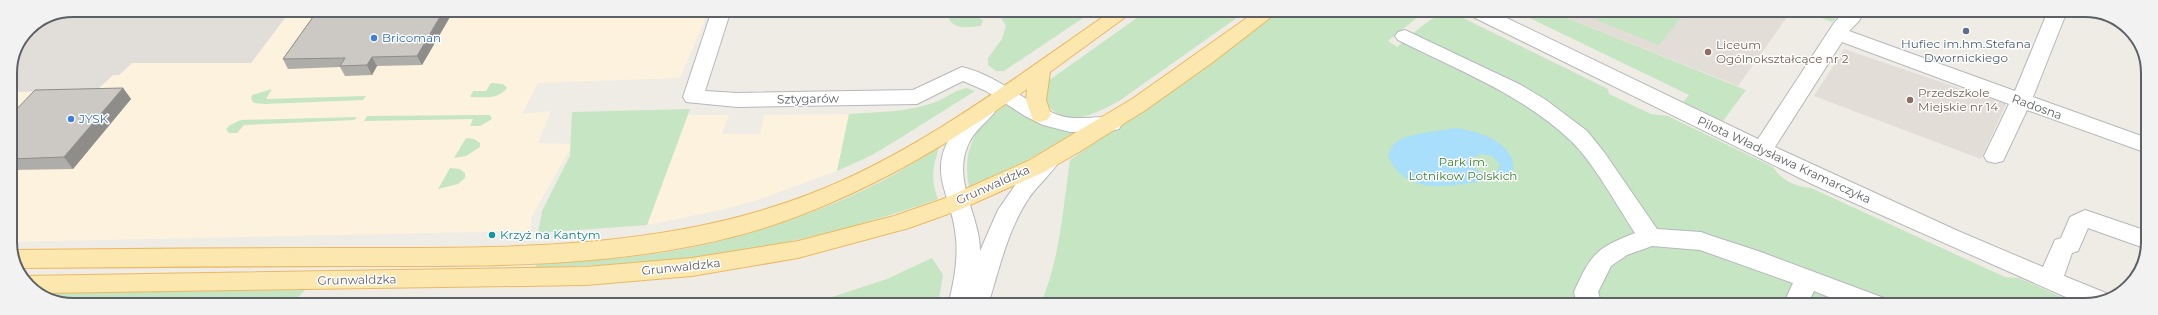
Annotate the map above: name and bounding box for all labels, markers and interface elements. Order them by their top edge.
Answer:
marker: Hufiec im.hm.Stefana Dwornickiego [1961,26,1971,36]
place label: Bricoman [382,30,441,45]
marker: Bricoman [369,33,379,43]
place label: Hufiec im.hm.Stefana Dwornickiego [1901,36,2031,65]
place label: Liceum Ogólnokształcące nr 2 [1716,37,1849,66]
marker: Liceum Ogólnokształcące nr 2 [1703,47,1713,57]
place label: Przedszkole Miejskie nr 14 [1918,85,1998,114]
street label: Sztygarów [777,90,840,107]
street label: Radosna [2010,91,2064,123]
marker: Przedszkole Miejskie nr 14 [1905,95,1915,105]
place label: JYSK [78,111,109,126]
street label: Pilota Władysława Kramarczyka [1695,113,1873,206]
marker: JYSK [66,114,76,124]
park label: Park im. Lotnikow Polskich [1409,154,1517,183]
street label: Grunwaldzka [954,162,1032,207]
place label: Krzyż na Kantym [500,227,600,242]
marker: Krzyż na Kantym [487,230,497,240]
street label: Grunwaldzka [641,255,721,278]
street label: Grunwaldzka [317,271,397,288]

